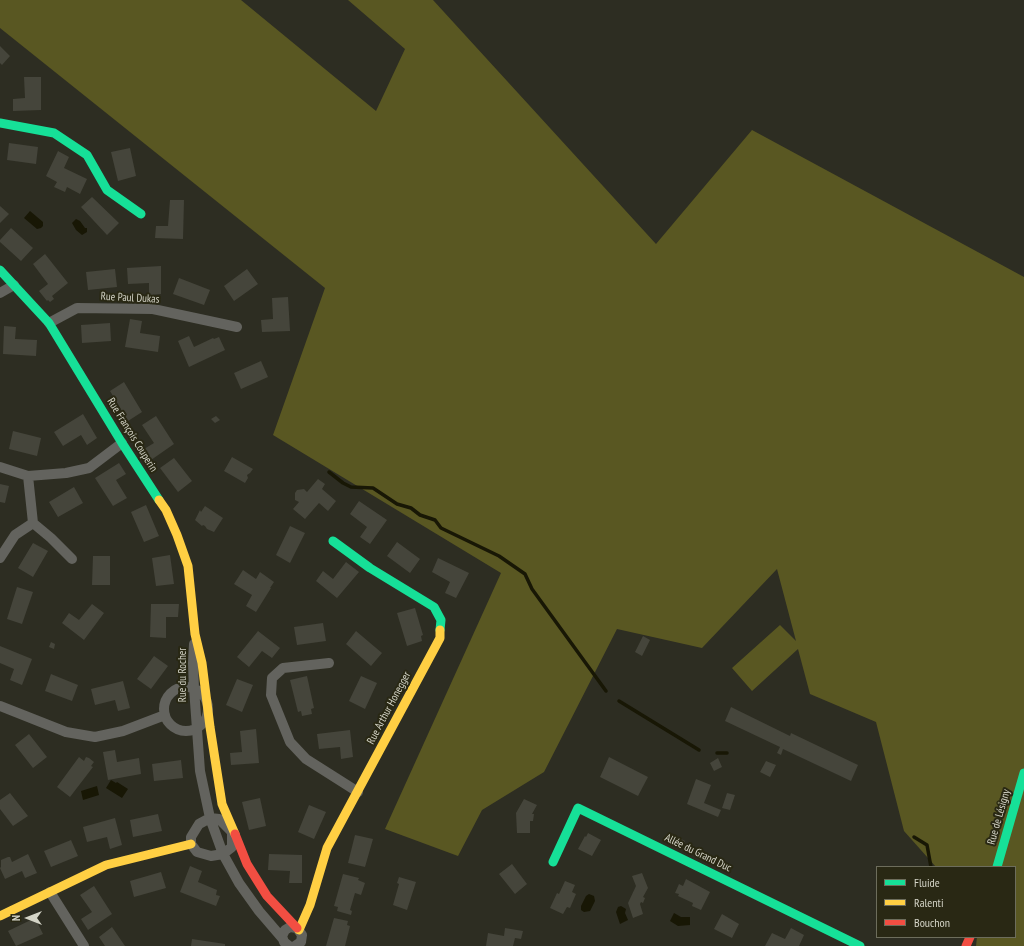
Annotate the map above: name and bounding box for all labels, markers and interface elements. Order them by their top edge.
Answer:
street label: Rue Paul Dukas [100,290,160,306]
street label: Rue François Couperin [104,396,160,474]
street label: Rue du Rocher [176,648,190,702]
street label: Rue Arthur Honegger [364,669,414,747]
street label: Rue de Lésigny [985,788,1013,846]
street label: Allée du Grand Duc [662,831,734,875]
legend [876,866,1016,938]
text: Fluide [914,875,940,890]
text: Ralenti [914,895,943,910]
north arrow [8,898,48,938]
text: N [9,915,23,921]
text: Bouchon [914,915,950,930]

